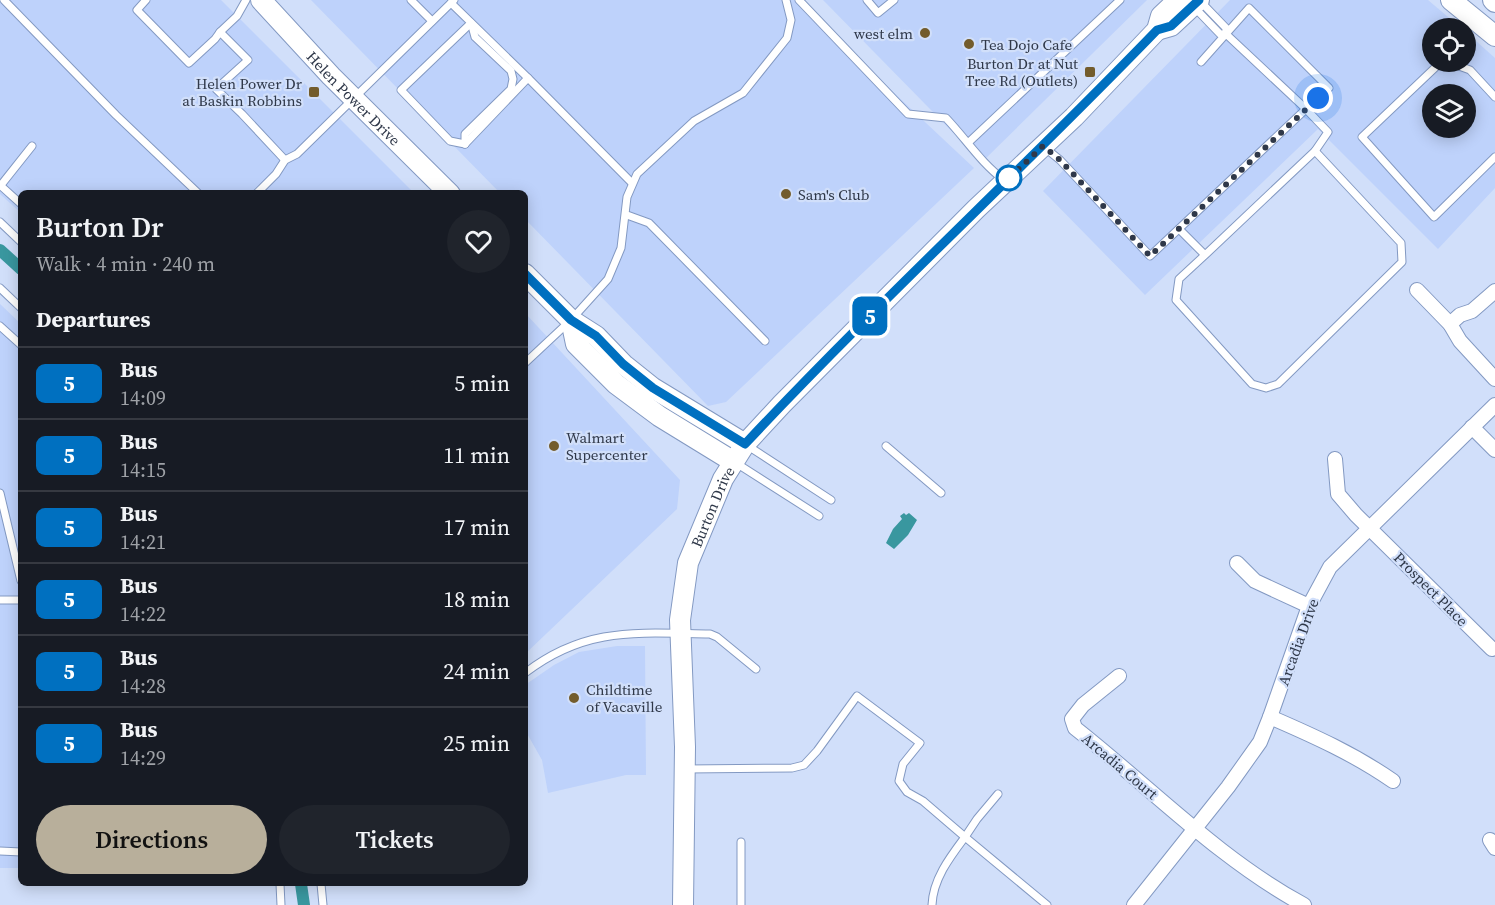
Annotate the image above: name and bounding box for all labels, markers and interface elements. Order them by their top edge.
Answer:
map controls [1422,18,1476,138]
button: locate [1422,18,1476,72]
place label: west elm [854,23,913,44]
marker: west elm [918,26,932,40]
place label: Tea Dojo Cafe [981,34,1073,55]
marker: Tea Dojo Cafe [962,37,976,51]
street label: Helen Power Drive [302,46,406,150]
place label: Burton Dr at Nut Tree Rd (Outlets) [965,53,1078,91]
marker: Burton Dr at Nut Tree Rd (Outlets) [1083,65,1097,79]
place label: Helen Power Dr at Baskin Robbins [182,73,303,111]
your location [1303,83,1333,113]
button: layers [1422,84,1476,138]
marker: Helen Power Dr at Baskin Robbins [307,85,321,99]
unlabelled marker [996,165,1022,191]
place label: Sam's Club [798,184,869,205]
marker: Sam's Club [779,187,793,201]
text: Burton Dr [36,208,164,246]
button: heart [447,210,510,273]
text: Walk · 4 min · 240 m [36,250,215,278]
line badge: 5 [850,296,890,336]
text: 5 [864,302,876,331]
text: Departures [36,304,150,334]
text: Bus [120,354,157,384]
text: 5 min [454,368,510,398]
text: 5 [63,369,75,398]
text: 14:09 [120,384,166,412]
text: Bus [120,426,157,456]
place label: Walmart Supercenter [566,427,648,465]
marker: Walmart Supercenter [547,439,561,453]
text: 11 min [443,440,510,470]
text: 5 [63,441,75,470]
text: 14:15 [120,456,166,484]
street label: Burton Drive [685,462,739,550]
text: Bus [120,498,157,528]
text: 17 min [443,512,510,542]
text: 5 [63,513,75,542]
text: 14:21 [120,528,166,556]
street label: Prospect Place [1389,547,1473,631]
text: Bus [120,570,157,600]
text: 18 min [443,584,510,614]
text: 5 [63,585,75,614]
street label: Arcadia Drive [1273,595,1324,689]
text: 14:22 [120,600,166,628]
text: Bus [120,642,157,672]
text: 24 min [443,656,510,686]
text: 5 [63,657,75,686]
text: 14:28 [120,672,166,700]
place label: Childtime of Vacaville [586,679,663,717]
marker: Childtime of Vacaville [567,691,581,705]
text: Bus [120,714,157,744]
text: 25 min [443,728,510,758]
street label: Arcadia Court [1078,728,1162,804]
text: 5 [63,729,75,758]
text: 14:29 [120,744,166,772]
button: Directions [36,805,267,874]
button: Tickets [279,805,510,874]

